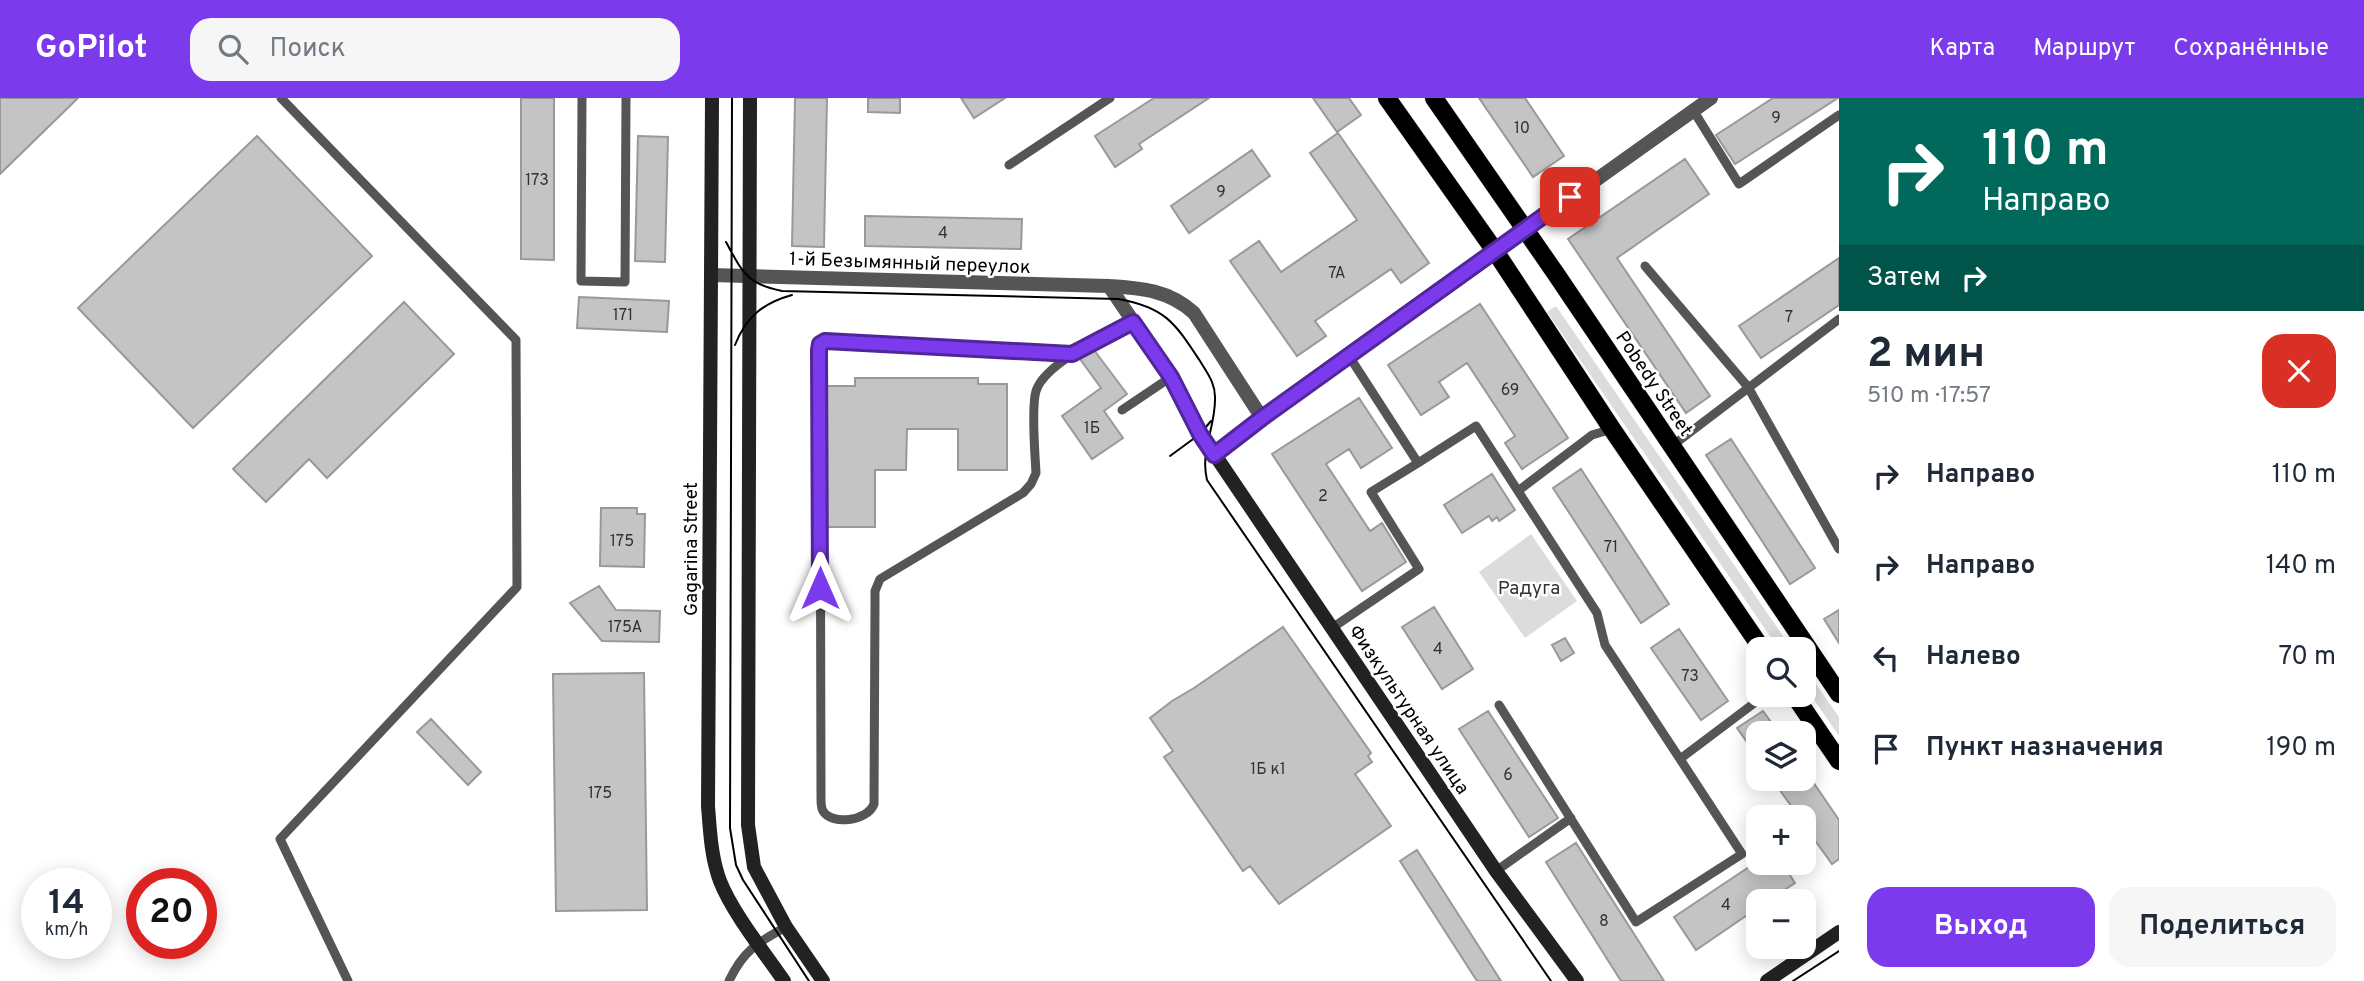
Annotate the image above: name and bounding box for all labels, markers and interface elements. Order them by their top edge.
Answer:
search box [190,18,680,81]
text: GoPilot [35,28,148,70]
icon: search [214,30,252,68]
text: Поиск [270,33,346,66]
text: Карта [1929,34,1995,64]
text: Маршрут [2033,34,2135,64]
text: Сохранённые [2173,34,2329,64]
house number: 9 [1771,109,1781,129]
house number: 10 [1514,119,1530,139]
text: 110 m [1982,121,2109,183]
icon: right [1867,126,1958,217]
pin [1540,167,1600,227]
house number: 173 [525,171,549,191]
icon: arrive [1551,178,1589,216]
text: Направо [1982,182,2110,222]
house number: 9 [1216,183,1226,203]
house number: 4 [938,224,948,244]
street label: 1-й Безымянный переулок [789,248,1031,280]
icon: right [1955,259,1993,297]
text: Затем [1867,262,1941,295]
house number: 7А [1328,264,1346,284]
house number: 171 [613,306,633,326]
house number: 7 [1785,308,1793,328]
street label: Pobedy Street [1609,327,1697,441]
text: 2 мин [1867,329,1985,382]
button: close [2262,334,2336,408]
house number: 69 [1501,381,1519,401]
text: 510 m · 17:57 [1867,382,1991,411]
house number: 1Б [1084,419,1100,439]
icon: right [1867,457,1905,495]
text: Направо [1926,459,2035,492]
text: 110 m [2272,459,2336,492]
street label: Gagarina Street [680,482,704,616]
house number: 2 [1318,487,1328,507]
house number: 175 [610,532,634,552]
house number: 71 [1604,538,1618,558]
icon: right [1867,548,1905,586]
text: Направо [1926,550,2035,583]
text: 140 m [2266,550,2336,583]
position arrow [783,551,857,625]
park label: Радyга [1498,577,1560,601]
house number: 175А [608,618,642,638]
street label: Физкультурная улица [1343,621,1474,799]
map controls [1746,637,1816,959]
button: search [1746,637,1816,707]
icon: left [1867,639,1905,677]
house number: 4 [1433,640,1443,660]
text: Налево [1926,641,2021,674]
text: 70 m [2278,641,2336,674]
house number: 73 [1681,667,1699,687]
button: layers [1746,721,1816,791]
icon: arrive [1867,730,1905,768]
text: Пункт назначения [1926,732,2164,765]
text: 190 m [2266,732,2336,765]
house number: 1Б к1 [1250,760,1286,780]
house number: 6 [1503,766,1513,786]
house number: 175 [588,784,612,804]
button: + [1746,805,1816,875]
speed limit sign: 20 [126,868,217,959]
text: 14 [48,882,85,926]
button: Выход [1867,887,2095,967]
button: Поделиться [2109,887,2336,967]
button: − [1746,889,1816,959]
house number: 4 [1721,896,1731,916]
house number: 8 [1599,912,1609,932]
text: km/h [45,919,88,942]

